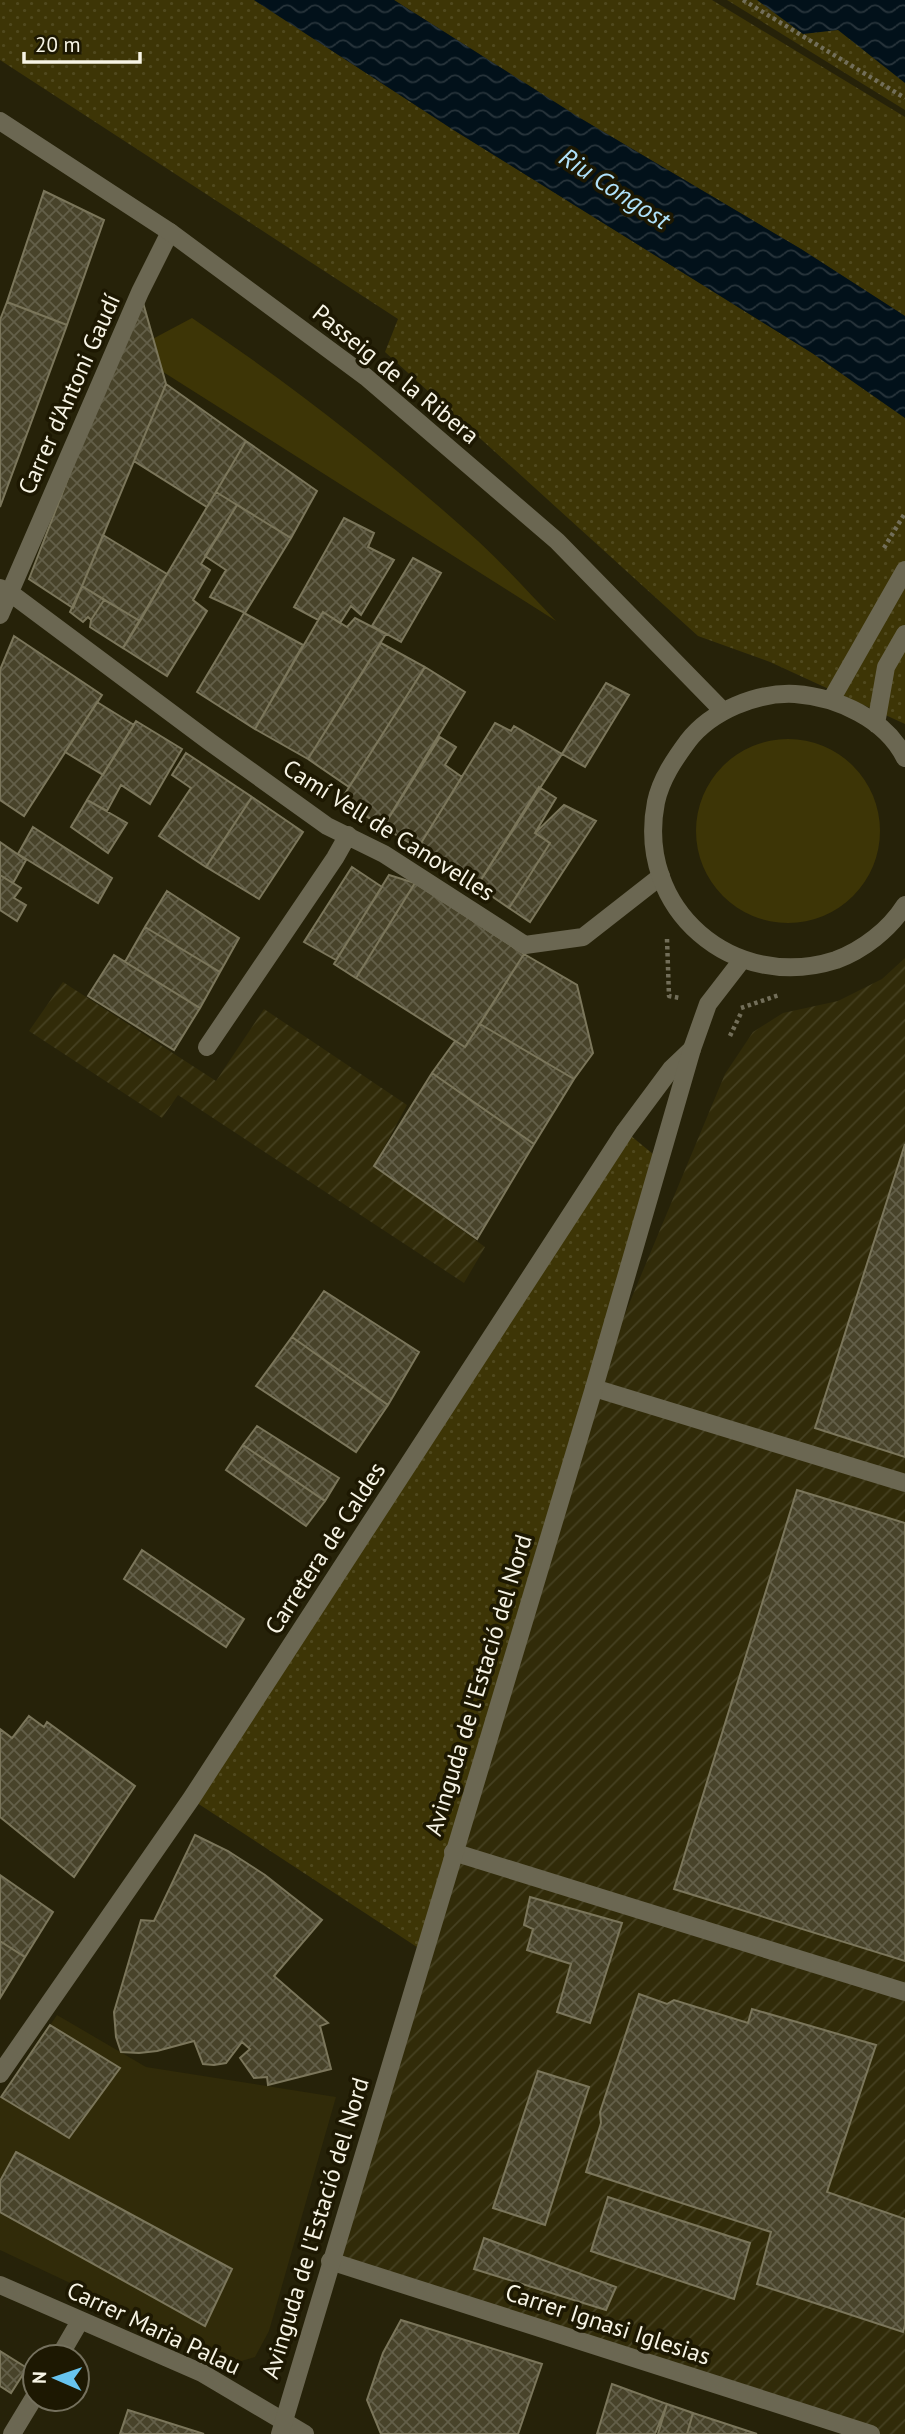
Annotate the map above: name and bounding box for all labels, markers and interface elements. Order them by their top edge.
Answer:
scale bar [24,21,140,65]
text: 20 m [35,31,81,58]
water label: Riu Congost [553,140,678,237]
street label: Carrer d'Antoni Gaudí [11,289,127,499]
street label: Passeig de la Ribera [306,297,486,451]
street label: Camí Vell de Canovelles [277,752,501,908]
street label: Carretera de Caldes [258,1456,392,1640]
street label: Avinguda de l'Estació del Nord [417,1531,539,1839]
street label: Avinguda de l'Estació del Nord [254,2074,376,2382]
street label: Carrer Maria Palau [62,2274,246,2382]
street label: Carrer Ignasi Iglesias [502,2276,714,2372]
north arrow [21,2343,91,2413]
text: N [27,2371,51,2384]

